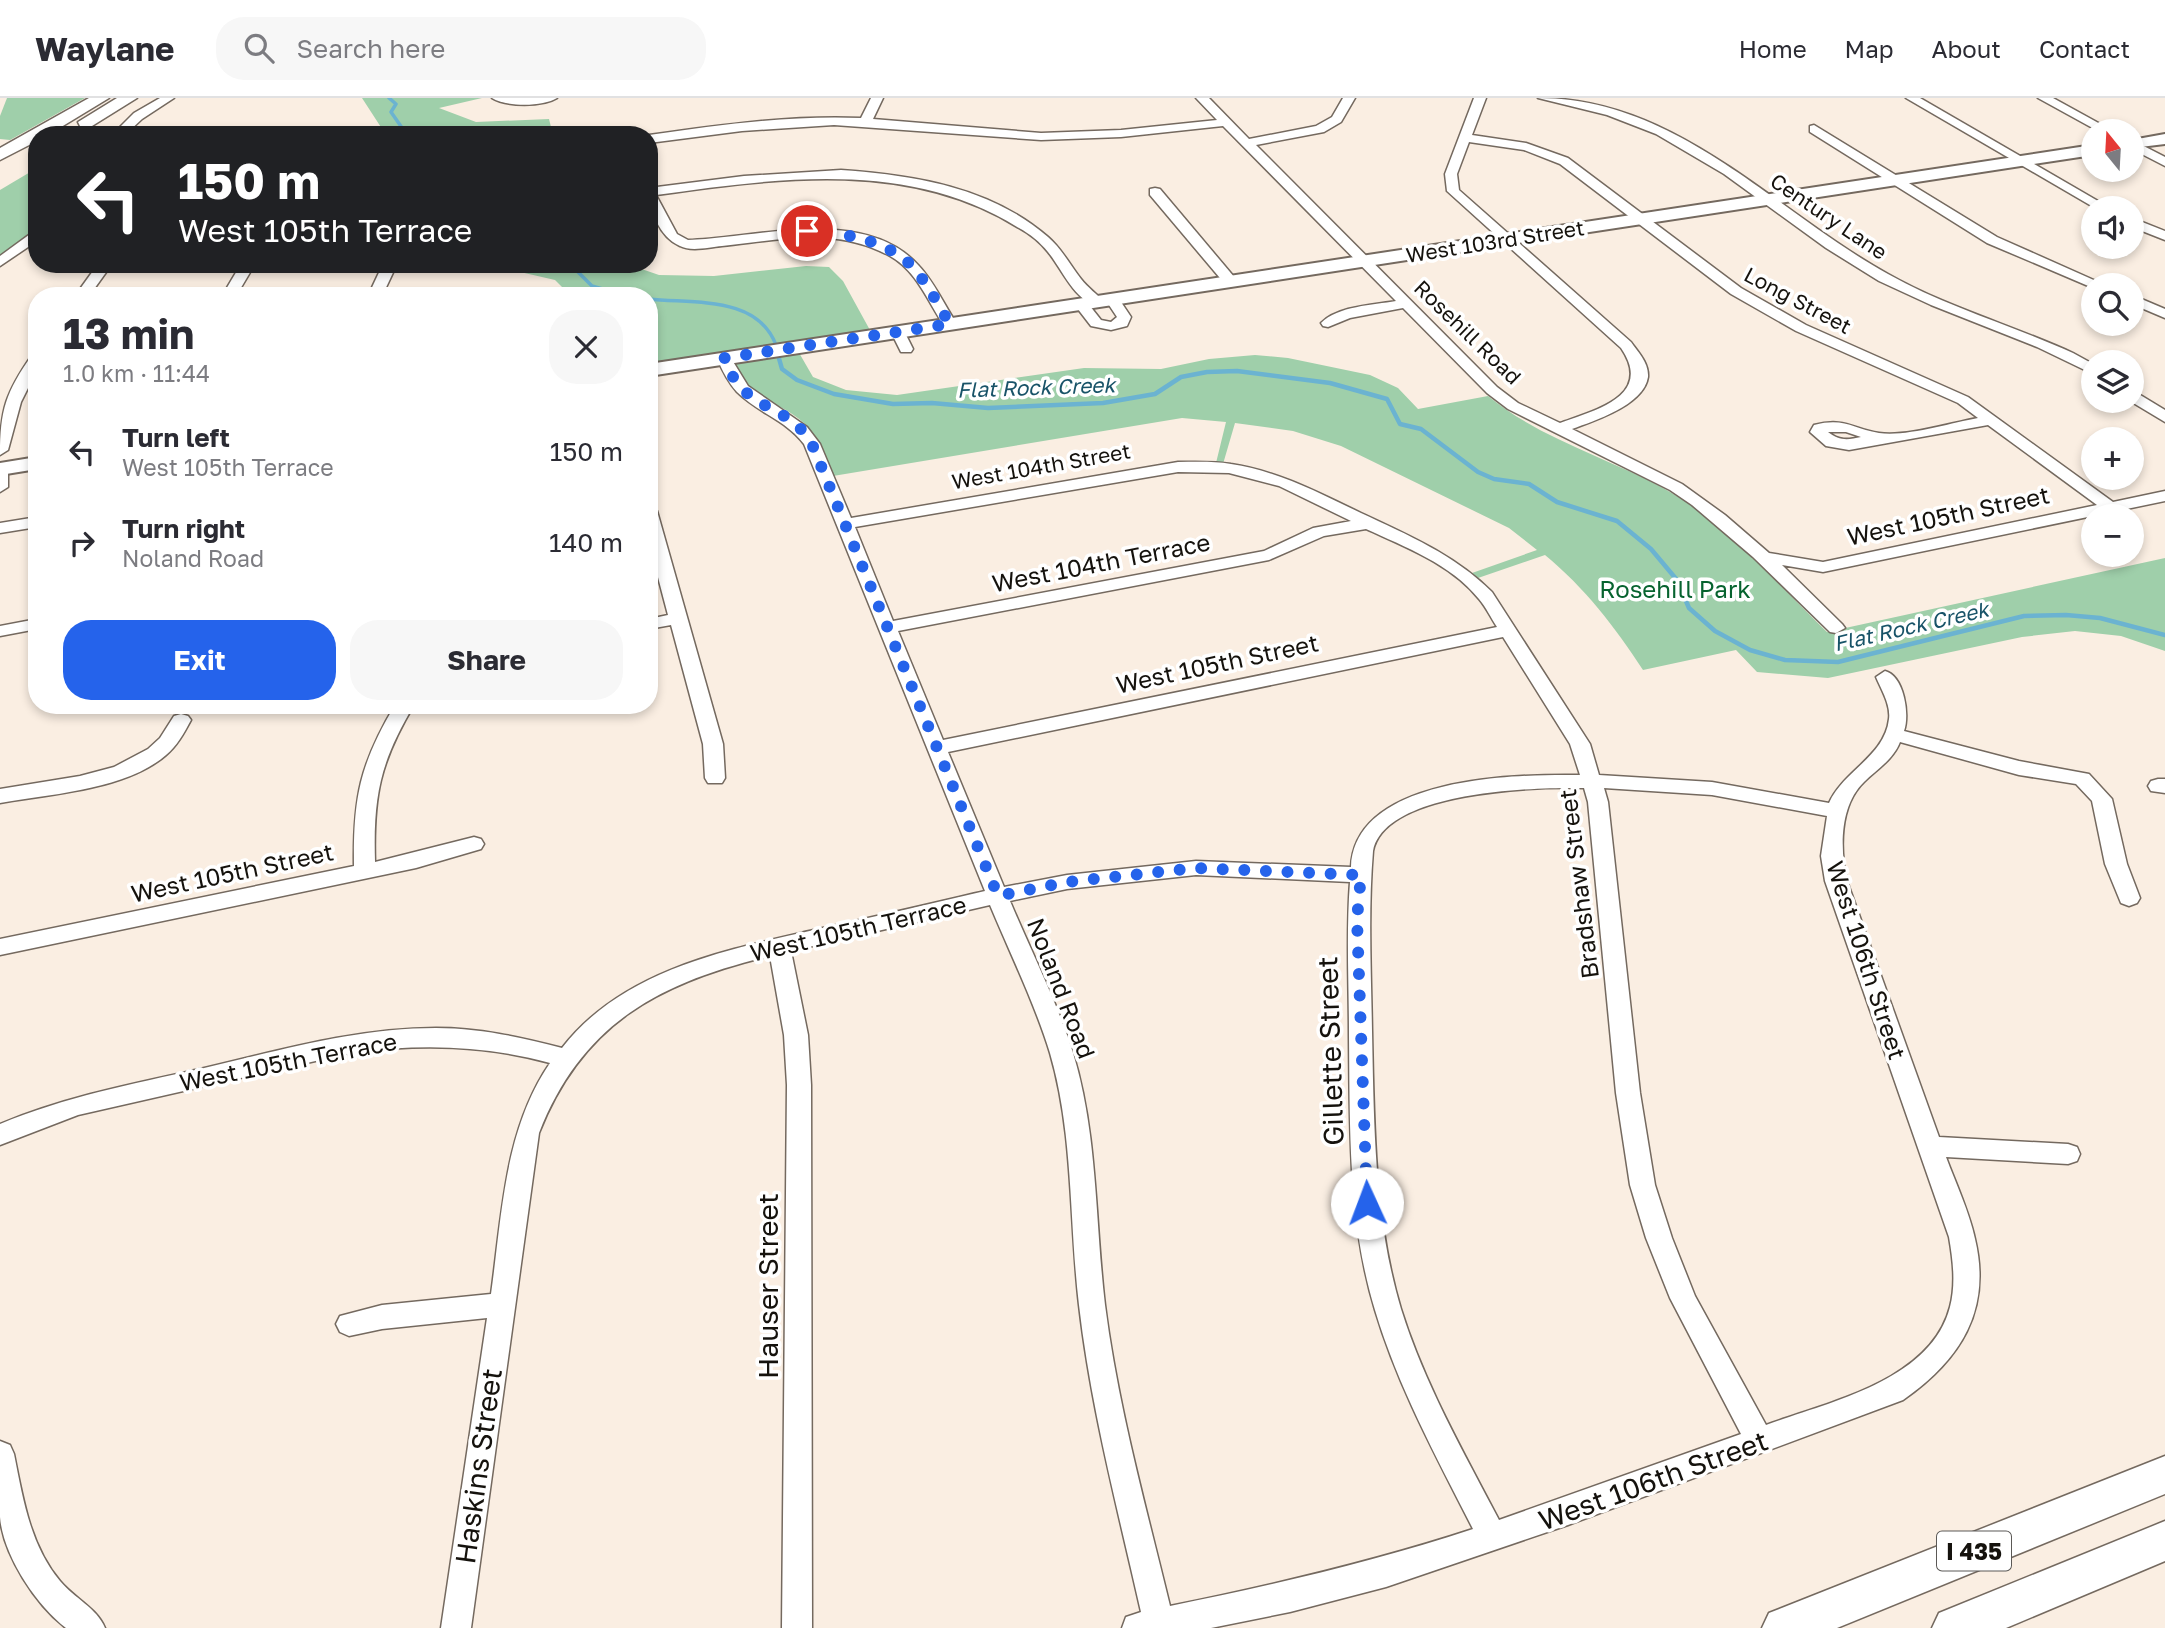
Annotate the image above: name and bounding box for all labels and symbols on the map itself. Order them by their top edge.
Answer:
north arrow [2081,119,2144,182]
street label: Century Lane [1766,167,1892,265]
pin [777,201,837,261]
street label: West 103rd Street [1404,214,1586,268]
street label: Long Street [1740,261,1856,339]
street label: Rosehill Road [1409,274,1527,390]
water label: Flat Rock Creek [956,371,1118,403]
street label: West 104th Street [950,437,1132,495]
street label: West 105th Street [1844,479,2052,551]
street label: West 104th Terrace [990,527,1212,597]
park label: Rosehill Park [1599,574,1751,603]
water label: Flat Rock Creek [1831,595,1993,656]
street label: West 105th Street [1113,627,1321,699]
street label: Bradshaw Street [1552,788,1604,980]
street label: West 105th Street [128,836,336,908]
street label: West 106th Street [1821,857,1913,1063]
street label: West 105th Terrace [747,889,969,967]
street label: Noland Road [1022,914,1102,1062]
street label: Gillette Street [1310,956,1350,1146]
street label: West 105th Terrace [177,1026,399,1096]
position arrow [1330,1166,1404,1240]
street label: Hauser Street [751,1193,784,1379]
street label: Haskins Street [448,1366,508,1566]
street label: West 106th Street [1534,1423,1772,1537]
road number: I 435 [1937,1532,2011,1570]

